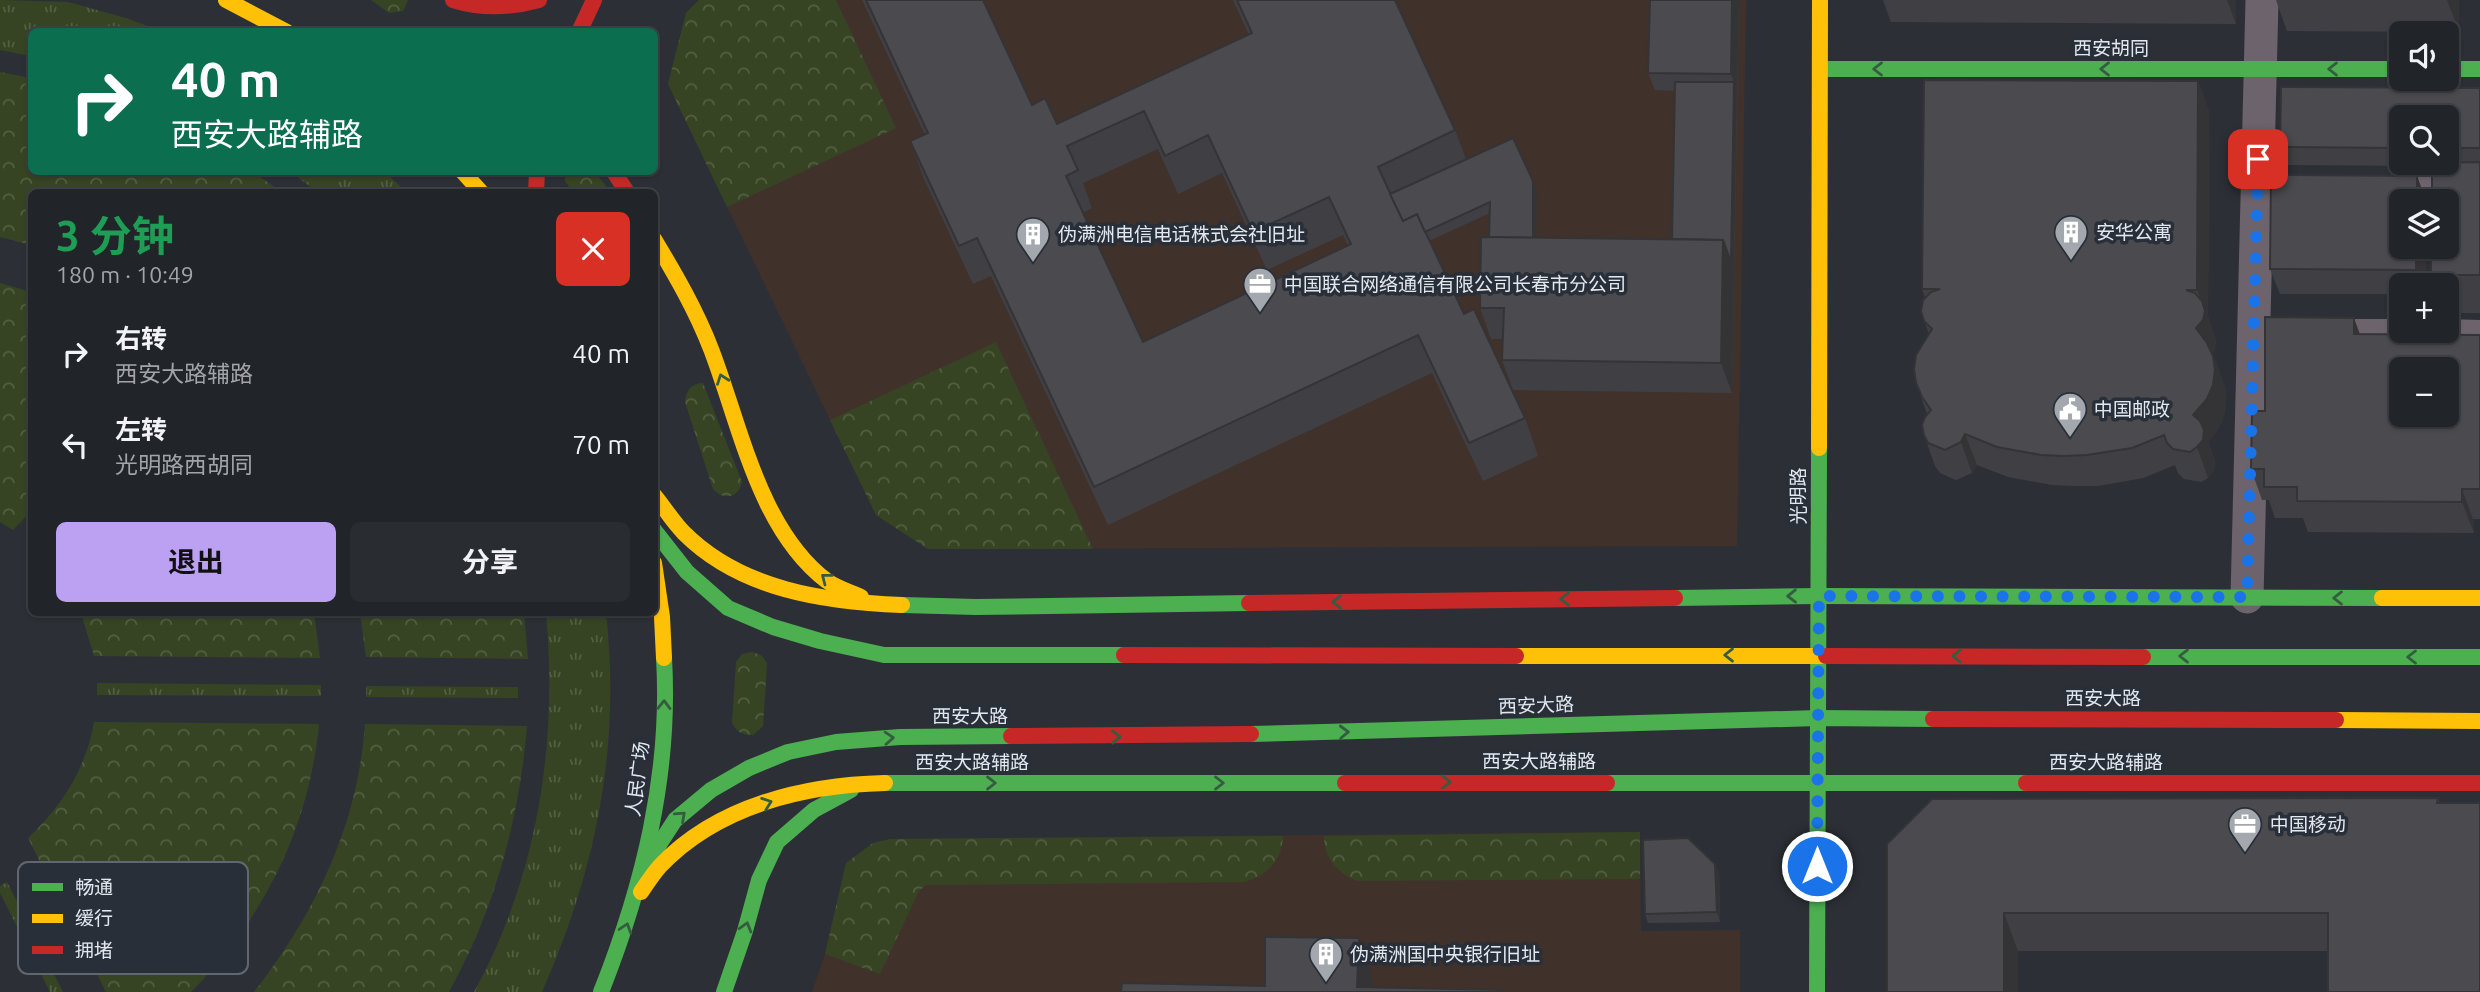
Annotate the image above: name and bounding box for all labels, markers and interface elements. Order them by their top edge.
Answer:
map controls [2389,21,2459,427]
button: sound [2389,21,2459,91]
street label: 西安胡同 [2073,37,2149,59]
text: 40 m [171,51,280,106]
icon: right [56,56,147,147]
one-way arrow [1872,61,1883,77]
one-way arrow [2100,61,2110,77]
one-way arrow [2327,61,2338,77]
button: search [2389,105,2459,175]
text: 西安大路辅路 [171,116,363,152]
pin [2228,129,2288,189]
icon: arrive [2239,140,2277,178]
button: layers [2389,189,2459,259]
text: 3 分钟 [56,212,174,259]
button: close [556,212,630,286]
building icon: 安华公寓 [2052,213,2090,262]
building icon: 伪满洲电信电话株式会社旧址 [1014,215,1052,264]
place label: 安华公寓 [2096,221,2172,243]
place label: 伪满洲电信电话株式会社旧址 [1058,223,1305,245]
text: 180 m · 10:49 [56,262,194,287]
office icon: 中国联合网络通信有限公司长春市分公司 [1241,265,1279,314]
place label: 中国联合网络通信有限公司长春市分公司 [1284,273,1626,295]
button: + [2389,273,2459,343]
text: 右转 [115,324,167,353]
icon: right [56,335,94,373]
text: 40 m [572,339,630,368]
button: − [2389,357,2459,427]
text: 西安大路辅路 [115,361,253,386]
one-way arrow [717,374,731,386]
public building icon: 中国邮政 [2051,390,2089,439]
place label: 中国邮政 [2094,398,2170,420]
text: 左转 [115,415,167,444]
icon: left [56,426,94,464]
text: 70 m [572,430,630,459]
text: 光明路西胡同 [115,452,253,477]
street label: 光明路 [1787,467,1809,525]
button: 退出 [56,522,336,602]
button: 分享 [350,522,630,602]
one-way arrow [821,573,833,586]
one-way arrow [1787,588,1797,604]
one-way arrow [2333,590,2343,606]
one-way arrow [1559,591,1570,607]
one-way arrow [1332,594,1342,610]
one-way arrow [1724,647,1734,663]
one-way arrow [1951,648,1962,664]
one-way arrow [2179,648,2189,664]
one-way arrow [2406,649,2417,665]
street label: 西安大路 [2065,687,2141,709]
street label: 西安大路 [1498,693,1574,717]
one-way arrow [657,700,672,711]
street label: 西安大路 [932,705,1008,727]
one-way arrow [1339,724,1349,740]
one-way arrow [1111,729,1122,744]
one-way arrow [883,731,894,746]
street label: 人民广场 [621,740,653,818]
street label: 西安大路辅路 [1482,750,1596,772]
street label: 西安大路辅路 [915,751,1029,773]
street label: 西安大路辅路 [2049,751,2163,773]
one-way arrow [1442,774,1452,790]
one-way arrow [987,775,997,791]
one-way arrow [1214,775,1225,791]
one-way arrow [760,797,772,811]
office icon: 中国移动 [2226,805,2264,854]
one-way arrow [673,812,686,824]
place label: 中国移动 [2270,813,2346,835]
position arrow [1780,829,1854,903]
legend [18,862,248,974]
text: 畅通 [75,876,113,898]
text: 缓行 [75,907,113,929]
one-way arrow [737,922,752,934]
one-way arrow [617,923,632,935]
building icon: 伪满洲国中央银行旧址 [1307,935,1345,984]
text: 拥堵 [75,939,113,961]
place label: 伪满洲国中央银行旧址 [1350,943,1540,965]

